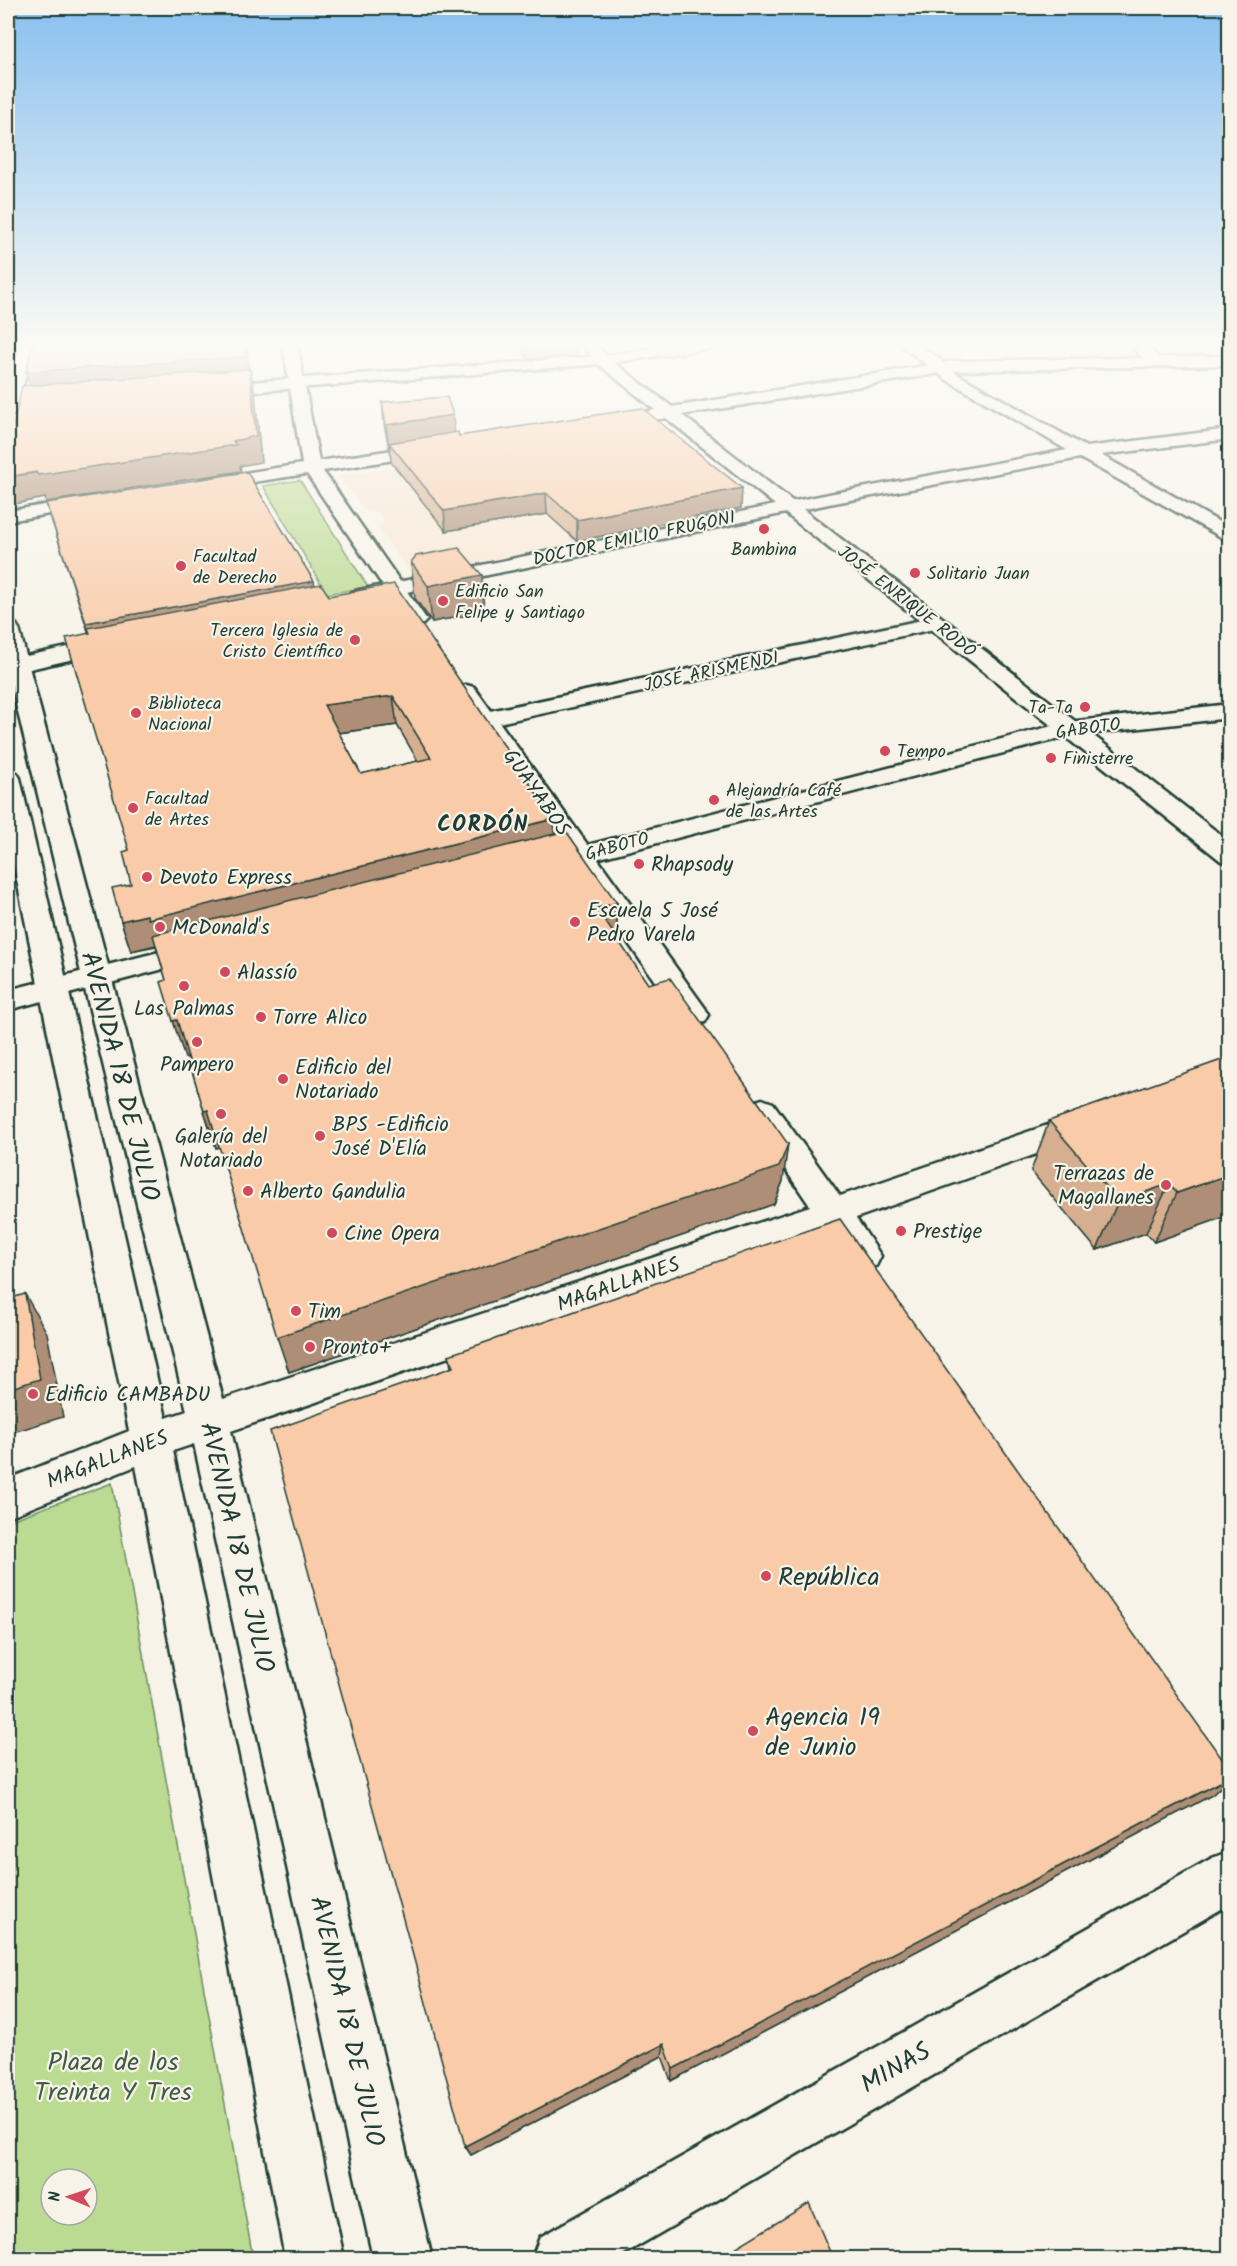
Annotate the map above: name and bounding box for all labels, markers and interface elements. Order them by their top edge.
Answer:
street label: DOCTOR EMILIO FRUGONI [530,504,738,575]
marker: Bambina [757,522,771,536]
place label: Bambina [731,536,797,565]
street label: JOSÉ ENRIQUE RODÓ [830,538,983,666]
place label: Facultad de Derecho [193,543,277,593]
marker: Facultad de Derecho [174,559,188,573]
place label: Solitario Juan [927,560,1030,589]
marker: Solitario Juan [908,566,922,580]
place label: Edificio San Felipe y Santiago [455,578,585,628]
marker: Edificio San Felipe y Santiago [436,594,450,608]
place label: Tercera Iglesia de Cristo Científico [210,617,343,667]
marker: Tercera Iglesia de Cristo Científico [348,633,362,647]
street label: JOSÉ ARISMENDI [641,644,782,701]
place label: Biblioteca Nacional [148,690,222,740]
place label: Ta-Ta [1029,694,1073,723]
marker: Ta-Ta [1078,700,1092,714]
marker: Biblioteca Nacional [129,706,143,720]
street label: GABOTO [1054,711,1122,748]
place label: Tempo [897,738,946,767]
street label: GUAYABOS [493,742,578,843]
marker: Tempo [878,744,892,758]
place label: Finisterre [1063,745,1133,774]
marker: Finisterre [1044,751,1058,765]
place label: Alejandría Café de las Artes [726,777,842,827]
place label: Facultad de Artes [145,785,209,835]
marker: Alejandría Café de las Artes [707,793,721,807]
marker: Facultad de Artes [126,801,140,815]
district label: CORDÓN [437,808,529,843]
street label: GABOTO [582,825,653,870]
place label: Rhapsody [651,849,733,882]
marker: Rhapsody [632,857,646,871]
place label: Devoto Express [159,862,292,895]
marker: Devoto Express [140,870,154,884]
place label: Escuela 5 José Pedro Varela [587,895,719,952]
place label: McDonald's [172,912,270,945]
marker: Escuela 5 José Pedro Varela [568,915,582,929]
marker: McDonald's [153,920,167,934]
street label: AVENIDA 18 DE JULIO [68,947,170,1206]
place label: Alassío [237,957,297,990]
marker: Alassío [218,965,232,979]
marker: Las Palmas [177,979,191,993]
place label: Las Palmas [134,993,234,1026]
place label: Torre Alico [273,1002,367,1035]
marker: Torre Alico [254,1010,268,1024]
marker: Pampero [190,1035,204,1049]
place label: Pampero [160,1049,234,1082]
place label: Edificio del Notariado [295,1052,391,1109]
marker: Edificio del Notariado [276,1072,290,1086]
marker: Galería del Notariado [214,1107,228,1121]
place label: BPS -Edificio José D'Elía [332,1109,449,1166]
place label: Galería del Notariado [175,1121,267,1178]
marker: BPS -Edificio José D'Elía [313,1129,327,1143]
place label: Terrazas de Magallanes [1053,1158,1155,1215]
place label: Alberto Gandulia [260,1176,406,1209]
marker: Terrazas de Magallanes [1159,1178,1173,1192]
marker: Alberto Gandulia [241,1184,255,1198]
place label: Prestige [913,1216,983,1249]
place label: Cine Opera [344,1218,440,1251]
marker: Prestige [894,1224,908,1238]
marker: Cine Opera [325,1226,339,1240]
street label: MAGALLANES [552,1249,685,1322]
place label: Tim [308,1296,341,1329]
marker: Tim [289,1304,303,1318]
place label: Pronto+ [322,1332,392,1365]
marker: Pronto+ [303,1340,317,1354]
place label: Edificio CAMBADU [45,1379,210,1412]
marker: Edificio CAMBADU [26,1387,40,1401]
street label: AVENIDA 18 DE JULIO [187,1418,285,1677]
street label: MAGALLANES [42,1422,173,1499]
place label: República [778,1557,880,1599]
marker: República [759,1569,773,1583]
place label: Agencia 19 de Junio [765,1697,880,1769]
marker: Agencia 19 de Junio [746,1724,760,1738]
street label: AVENIDA 18 DE JULIO [297,1892,395,2151]
street label: MINAS [853,2032,939,2106]
park label: Plaza de los Treinta Y Tres [34,2042,192,2114]
north arrow [39,2167,99,2227]
text: N [43,2191,68,2202]

